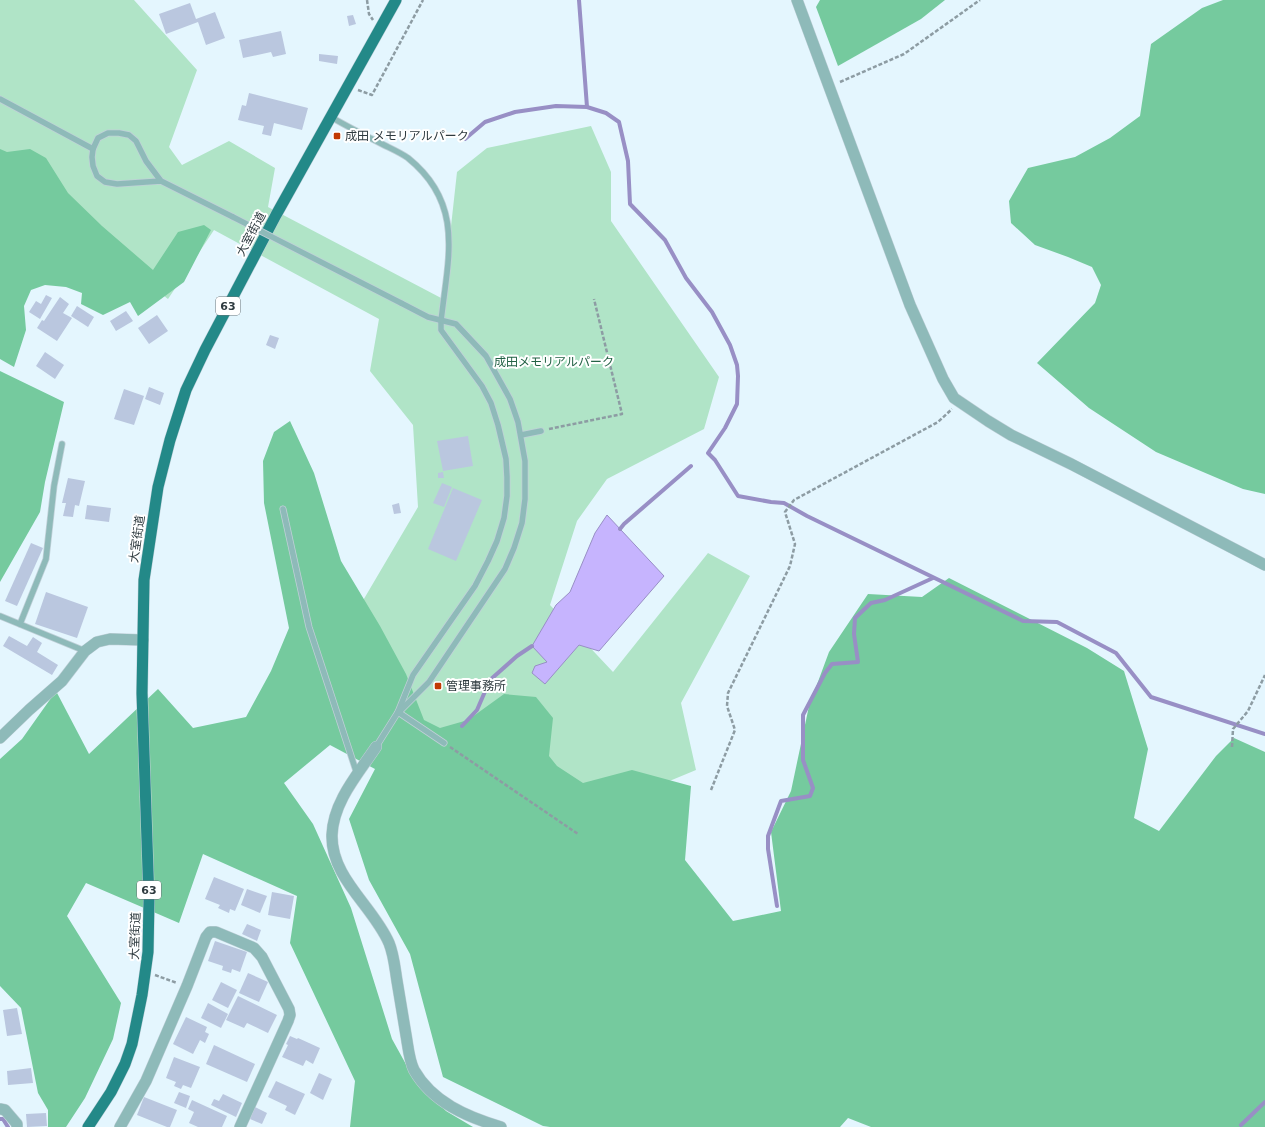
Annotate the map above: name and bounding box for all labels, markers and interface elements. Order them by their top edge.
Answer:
place label: 成田 メモリアルパーク [345,129,469,143]
marker: 成田 メモリアルパーク [332,131,342,141]
street label: 大室街道 [234,210,268,258]
road number: 63 [216,297,240,315]
park label: 成田メモリアルパーク [494,355,614,369]
street label: 大室街道 [127,514,147,564]
place label: 管理事務所 [446,679,506,693]
marker: 管理事務所 [433,681,443,691]
road number: 63 [137,881,161,899]
street label: 大室街道 [127,912,143,960]

